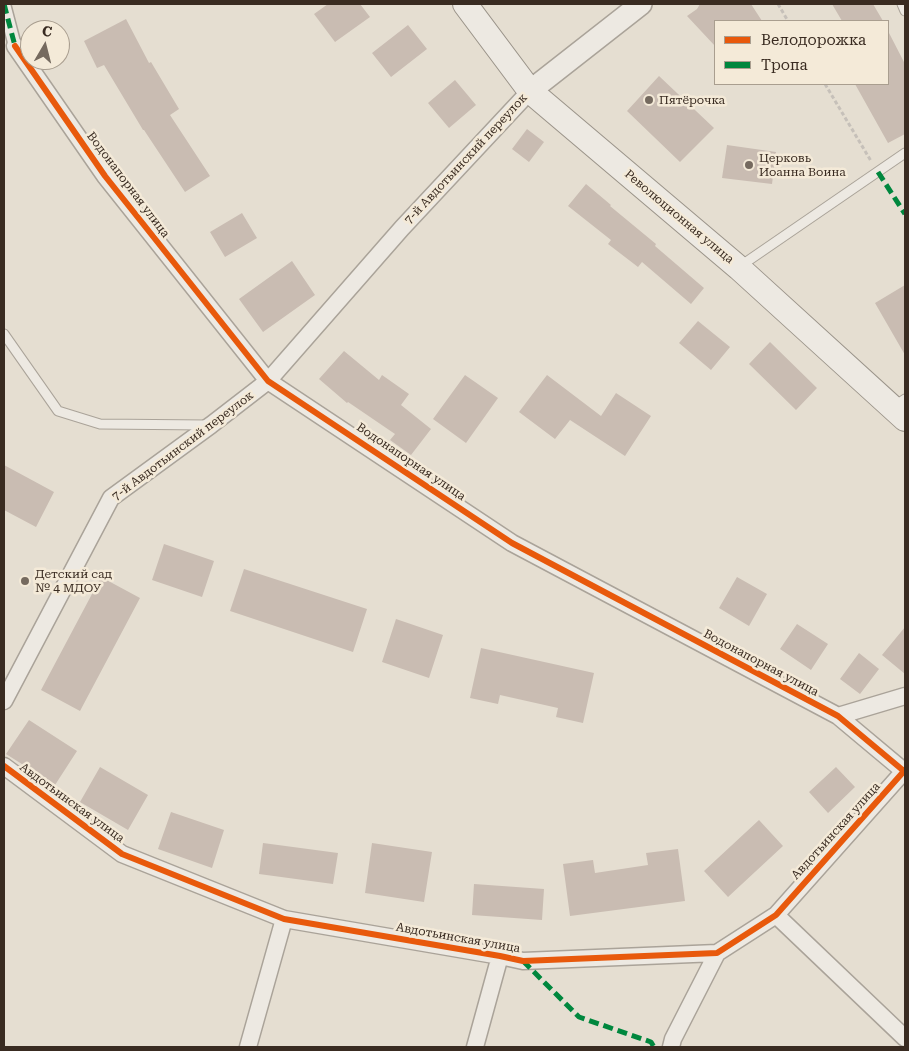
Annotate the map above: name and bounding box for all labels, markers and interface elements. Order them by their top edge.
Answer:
north arrow [20,20,70,70]
legend [714,20,889,85]
text: С [41,23,53,40]
text: Велодорожка [761,31,866,49]
text: Тропа [761,56,808,74]
street label: 7-й Авдотьинский переулок [402,91,530,227]
place label: Пятёрочка [659,93,725,107]
marker: Пятёрочка [643,94,655,106]
street label: Водонапорная улица [84,129,172,241]
place label: Церковь Иоанна Воина [759,151,846,179]
marker: Церковь Иоанна Воина [743,159,755,171]
street label: Революционная улица [622,167,736,267]
street label: 7-й Авдотьинский переулок [109,388,257,504]
street label: Водонапорная улица [354,420,468,504]
place label: Детский сад № 4 МДОУ [35,567,112,595]
marker: Детский сад № 4 МДОУ [19,575,31,587]
street label: Водонапорная улица [701,627,821,699]
street label: Авдотьинская улица [17,760,127,846]
street label: Авдотьинская улица [789,779,883,883]
street label: Авдотьинская улица [395,920,521,956]

